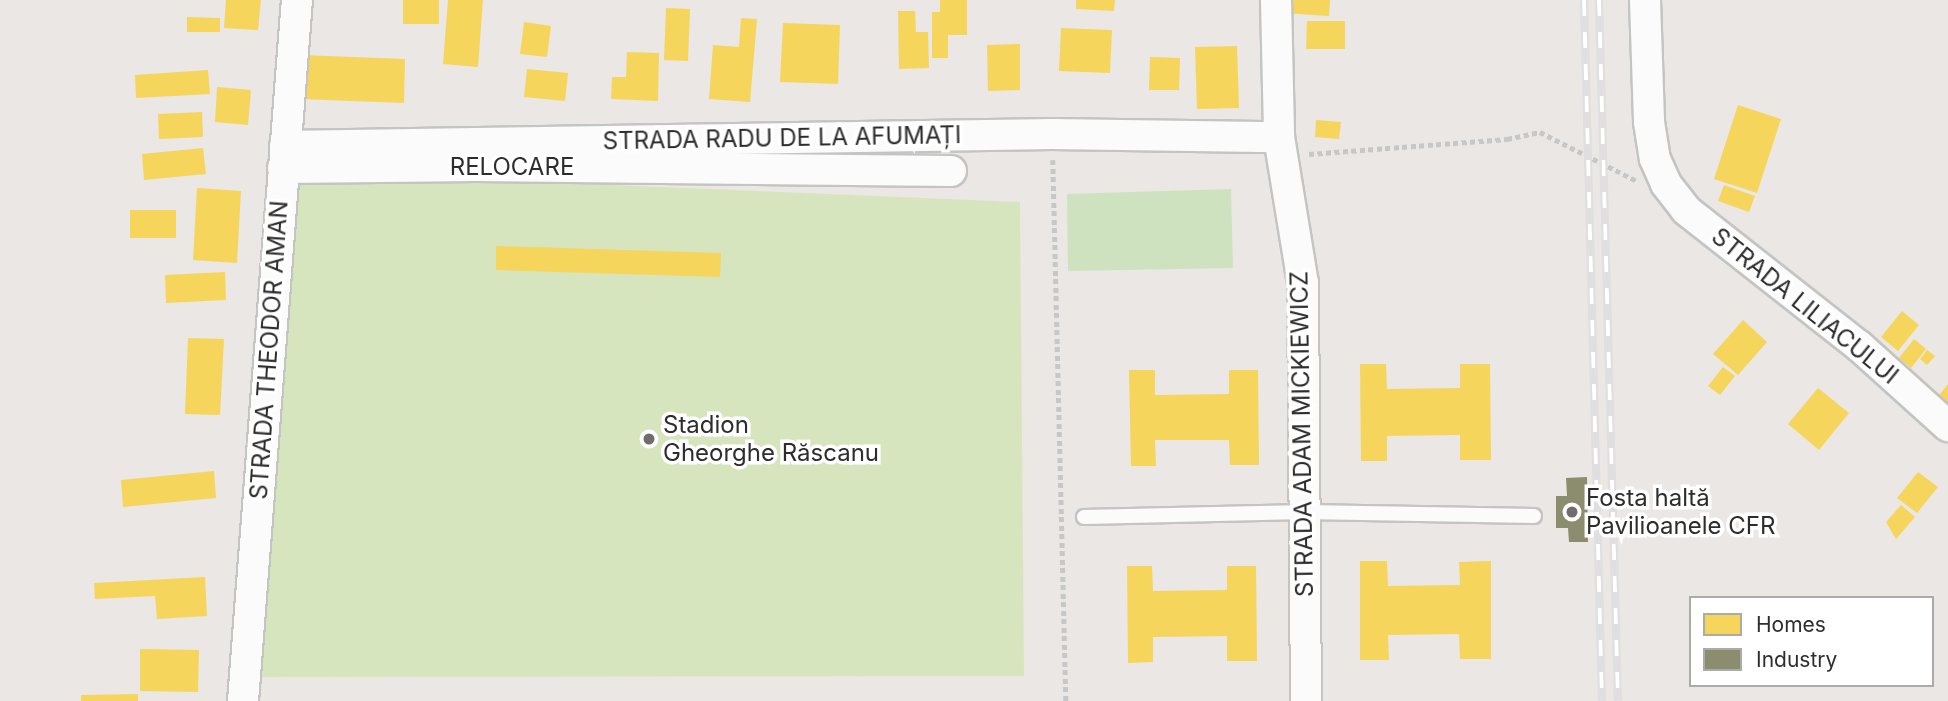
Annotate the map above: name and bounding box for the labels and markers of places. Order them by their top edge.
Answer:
place label: Stadion Gheorghe Răscanu [663,411,879,467]
marker: Stadion Gheorghe Răscanu [641,431,657,447]
place label: Fosta haltă Pavilioanele CFR [1586,484,1775,540]
marker: Fosta haltă Pavilioanele CFR [1564,504,1580,520]

